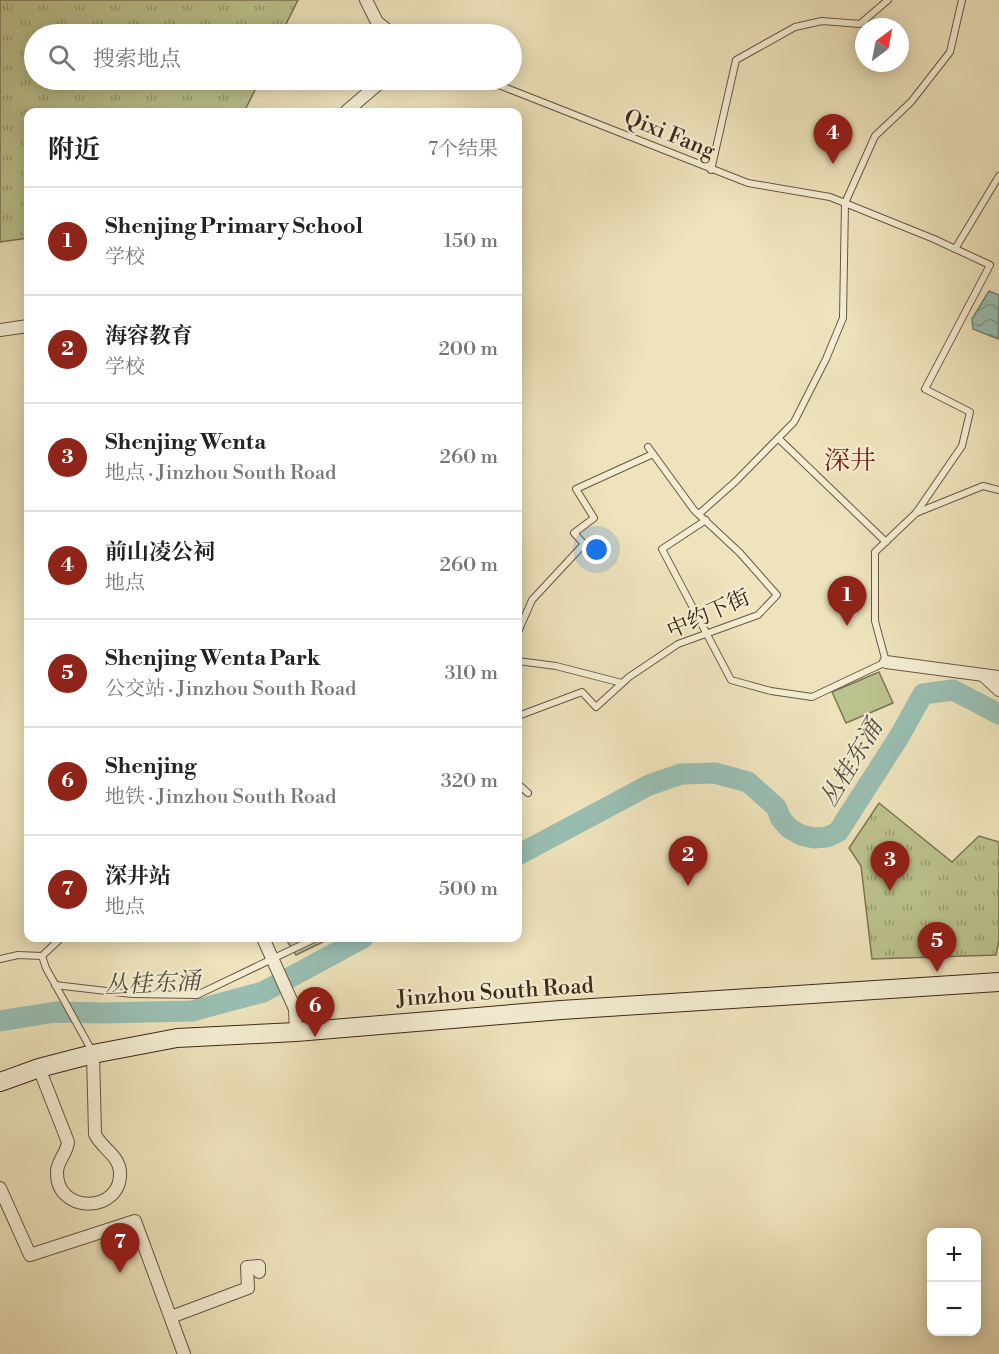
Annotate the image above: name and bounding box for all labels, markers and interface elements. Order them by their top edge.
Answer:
north arrow [855,18,909,72]
search box [24,24,522,90]
icon: search [45,41,78,74]
text: 搜索地点 [93,46,181,73]
street label: Qixi Fang [620,104,720,165]
pin: 4 [814,114,852,164]
text: 附近 [48,134,100,166]
text: 7个结果 [428,137,498,162]
text: Shenjing Primary School [105,213,363,240]
text: 1 [63,229,72,254]
text: 150 m [443,229,498,254]
text: 学校 [105,245,145,270]
text: 海容教育 [105,323,193,350]
text: 2 [61,337,74,362]
text: 200 m [438,337,498,362]
text: 学校 [105,355,145,380]
text: Shenjing Wenta [105,429,266,456]
text: 3 [61,445,74,470]
text: 260 m [440,445,498,470]
district label: 深井 [824,445,876,477]
text: 地点 · Jinzhou South Road [105,461,336,486]
your location [582,535,611,564]
text: 前山凌公祠 [105,539,215,566]
text: 4 [61,553,74,578]
text: 260 m [440,553,498,578]
text: 地点 [105,571,145,596]
pin: 1 [828,576,866,626]
street label: 中约下街 [663,584,754,645]
text: Shenjing Wenta Park [105,645,320,672]
text: 5 [61,661,74,686]
text: 310 m [445,661,498,686]
text: 公交站 · Jinzhou South Road [105,677,356,702]
water label: 丛桂东涌 [814,712,891,812]
text: Shenjing [105,753,196,780]
text: 6 [61,769,74,794]
text: 320 m [441,769,498,794]
text: 地铁 · Jinzhou South Road [105,785,336,810]
pin: 2 [668,836,708,886]
pin: 3 [870,842,910,891]
text: 深井站 [105,863,171,890]
text: 7 [62,877,73,902]
text: 500 m [439,877,498,902]
text: 地点 [105,895,145,920]
pin: 5 [918,922,956,972]
water label: 丛桂东涌 [103,966,204,1001]
street label: Jinzhou South Road [394,972,595,1013]
pin: 6 [296,988,334,1037]
pin: 7 [100,1224,140,1273]
map controls [927,1228,981,1336]
button: + [927,1228,981,1282]
button: − [927,1282,981,1336]

